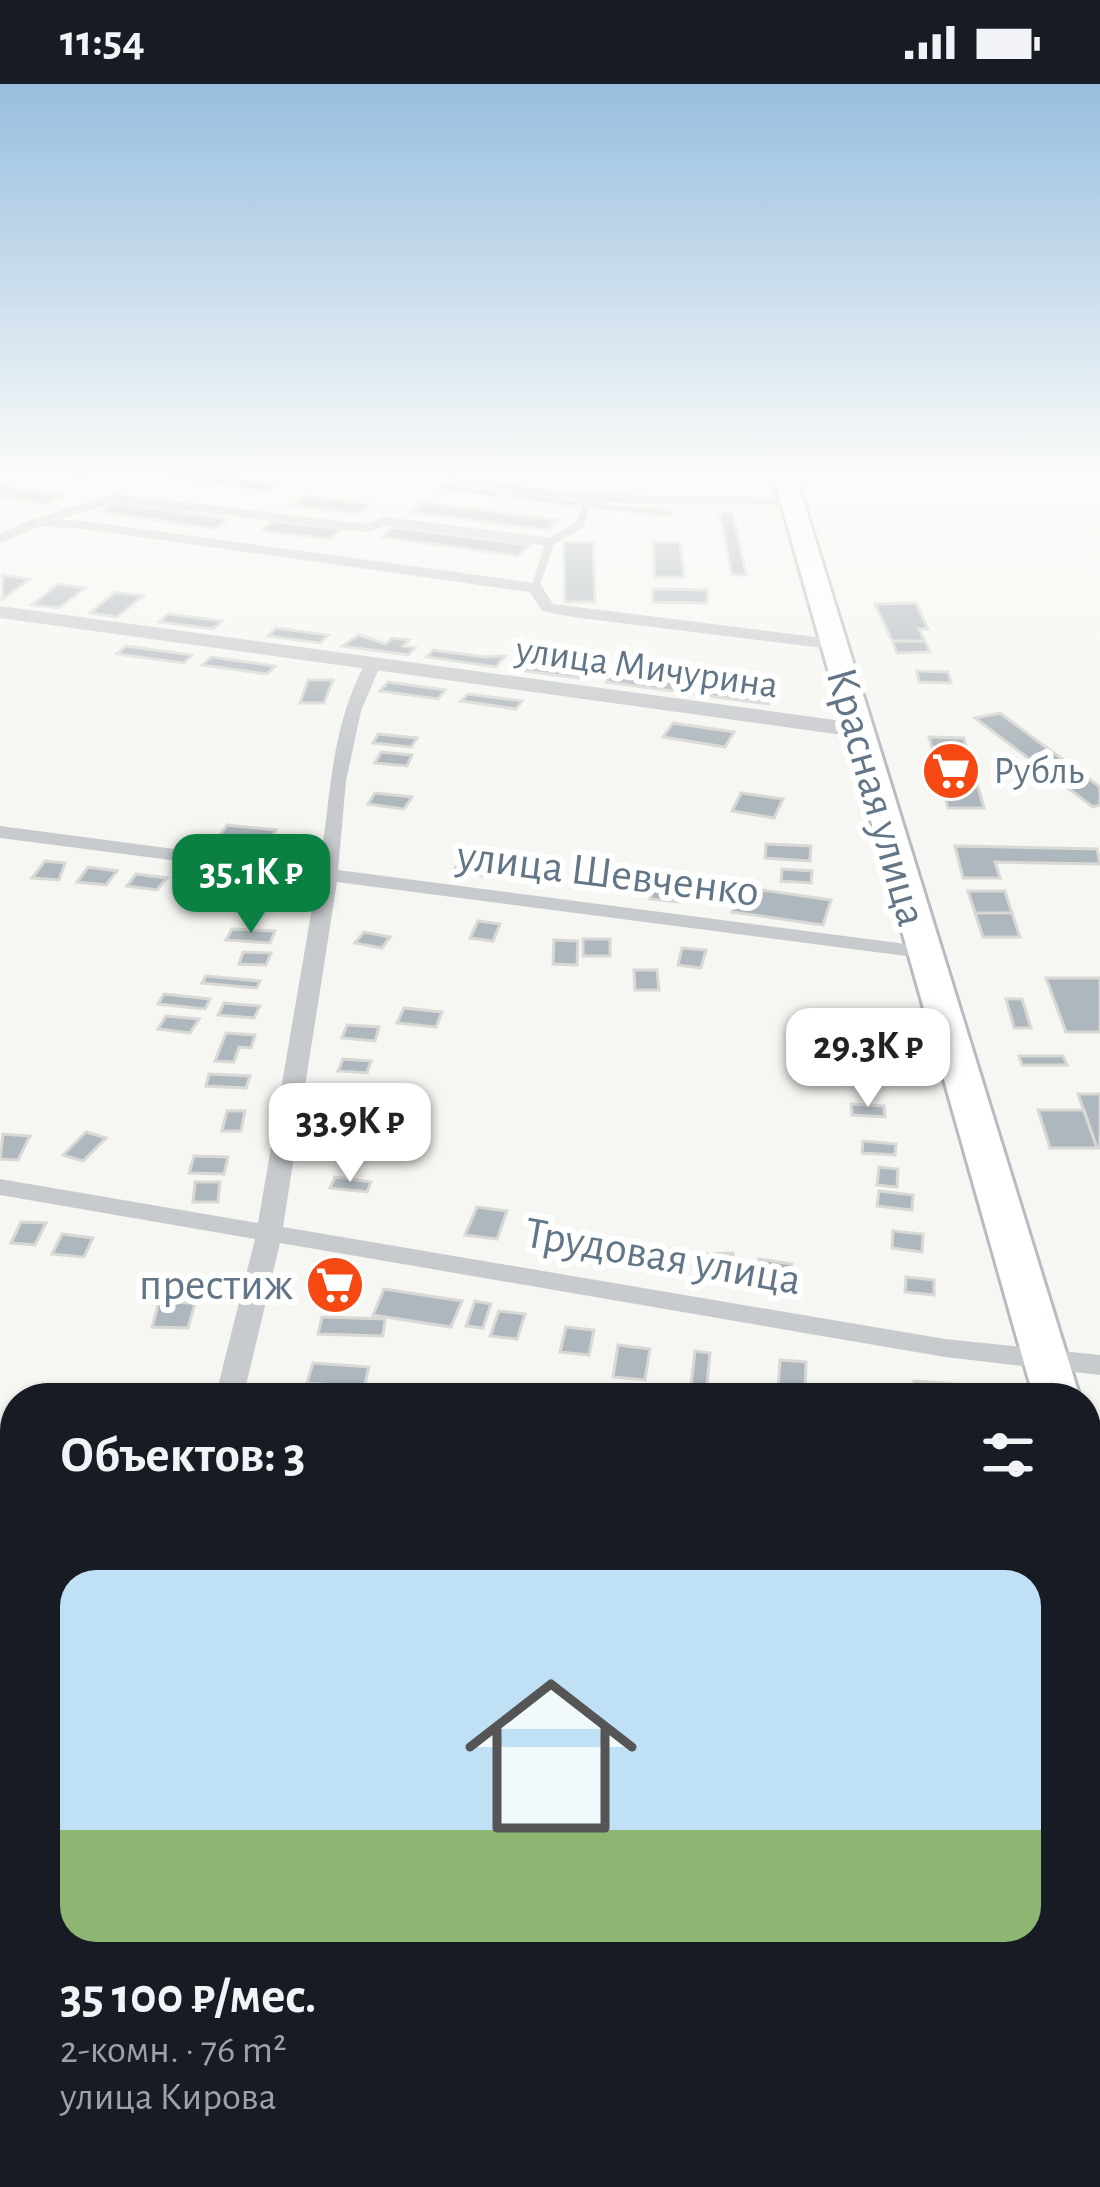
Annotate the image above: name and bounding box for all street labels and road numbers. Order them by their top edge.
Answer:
street label: улица Мичурина [513,630,781,706]
street label: Красная улица [818,663,934,931]
street label: улица Шевченко [453,833,762,915]
street label: Трудовая улица [522,1211,804,1303]

